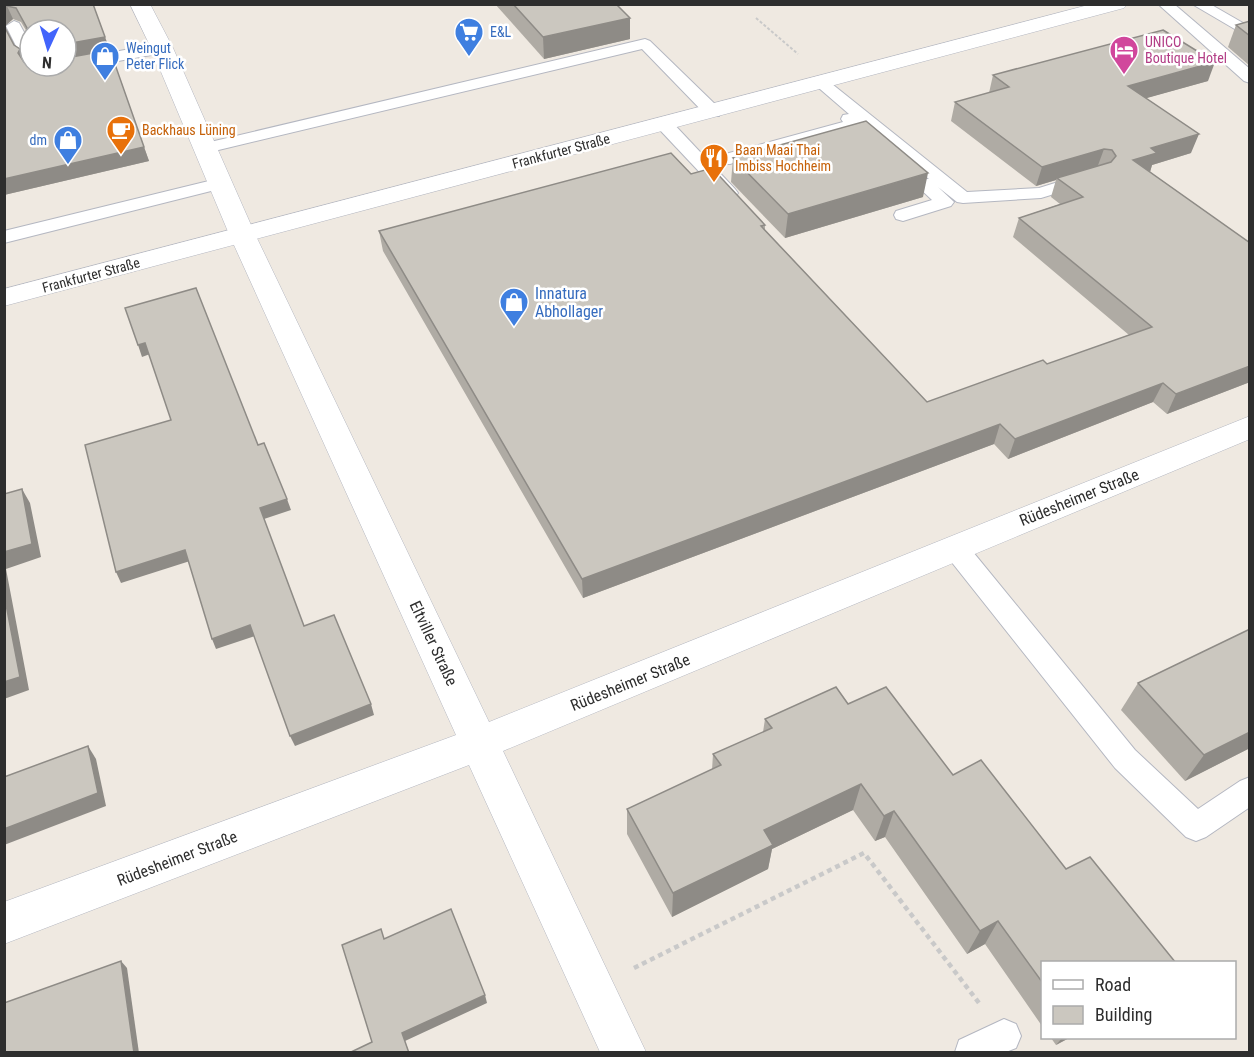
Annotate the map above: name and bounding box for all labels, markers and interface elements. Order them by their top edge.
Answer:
supermarket icon: E&L [453,16,485,58]
north arrow [18,18,78,78]
place label: E&L [490,24,512,40]
hotel icon: UNICO Boutique Hotel [1108,34,1140,76]
place label: UNICO Boutique Hotel [1145,34,1227,66]
shop icon: Weingut Peter Flick [89,40,121,82]
place label: Weingut Peter Flick [126,40,185,72]
text: N [41,53,53,72]
cafe icon: Backhaus Lüning [105,114,137,156]
place label: Backhaus Lüning [142,122,236,138]
shop icon: dm [52,124,84,166]
street label: Frankfurter Straße [510,130,612,172]
place label: dm [30,132,47,148]
restaurant icon: Baan Maai Thai Imbiss Hochheim [698,142,730,184]
place label: Baan Maai Thai Imbiss Hochheim [735,142,831,174]
street label: Frankfurter Straße [40,254,142,296]
place label: Innatura Abhollager [535,284,603,321]
shop icon: Innatura Abhollager [498,286,530,328]
street label: Rüdesheimer Straße [1017,465,1142,530]
street label: Eltviller Straße [406,598,461,689]
street label: Rüdesheimer Straße [568,650,693,715]
street label: Rüdesheimer Straße [114,827,240,890]
legend [1041,961,1236,1039]
text: Road [1095,974,1131,995]
text: Building [1095,1004,1152,1025]

